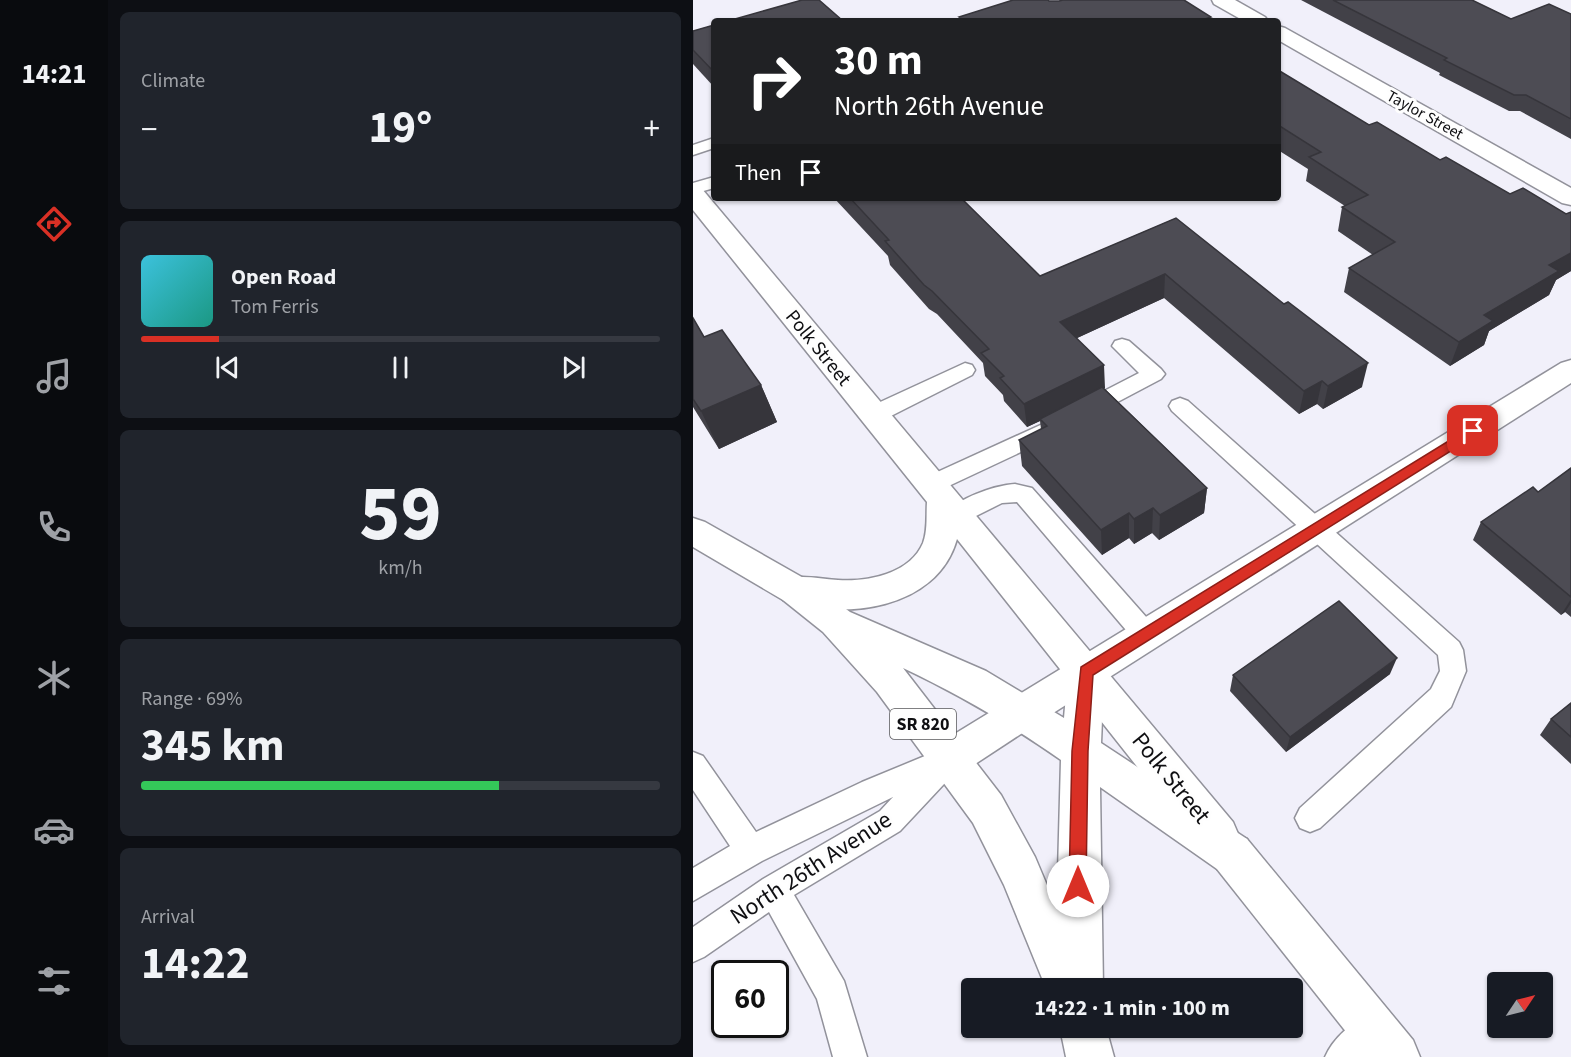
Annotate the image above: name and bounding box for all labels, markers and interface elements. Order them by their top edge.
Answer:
text: 30 m [834,31,923,91]
icon: right [735,42,813,120]
text: 14:21 [21,55,87,94]
text: Climate [141,67,205,95]
street label: Taylor Street [1383,85,1468,145]
text: North 26th Avenue [834,87,1044,126]
text: 19° [369,96,432,160]
text: − [141,106,157,153]
text: + [644,106,660,153]
icon: arrive [794,156,827,189]
text: Then [735,157,782,189]
icon: directions [33,203,75,245]
text: Open Road [231,261,336,293]
text: Tom Ferris [231,293,319,321]
street label: Polk Street [779,304,858,392]
icon: previous [211,351,244,384]
icon: pause [384,351,417,384]
icon: next [557,351,590,384]
icon: music [33,355,75,397]
pin [1447,405,1498,456]
icon: arrive [1456,414,1489,447]
text: 59 [359,459,442,570]
icon: phone [33,506,75,548]
text: km/h [378,554,423,582]
icon: climate [33,657,75,699]
text: Range · 69% [141,685,242,713]
road number: SR 820 [890,709,956,739]
text: 345 km [141,714,285,778]
street label: Polk Street [1123,725,1219,831]
street label: North 26th Avenue [723,803,899,933]
icon: car [33,809,75,851]
position arrow [1046,854,1110,918]
text: Arrival [141,903,195,931]
text: 14:22 [141,932,250,996]
icon: filters [33,960,75,1002]
speed limit sign: 60 [711,960,789,1038]
north arrow [1487,972,1553,1038]
map controls [1487,972,1553,1038]
text: 14:22 · 1 min · 100 m [1034,992,1230,1024]

